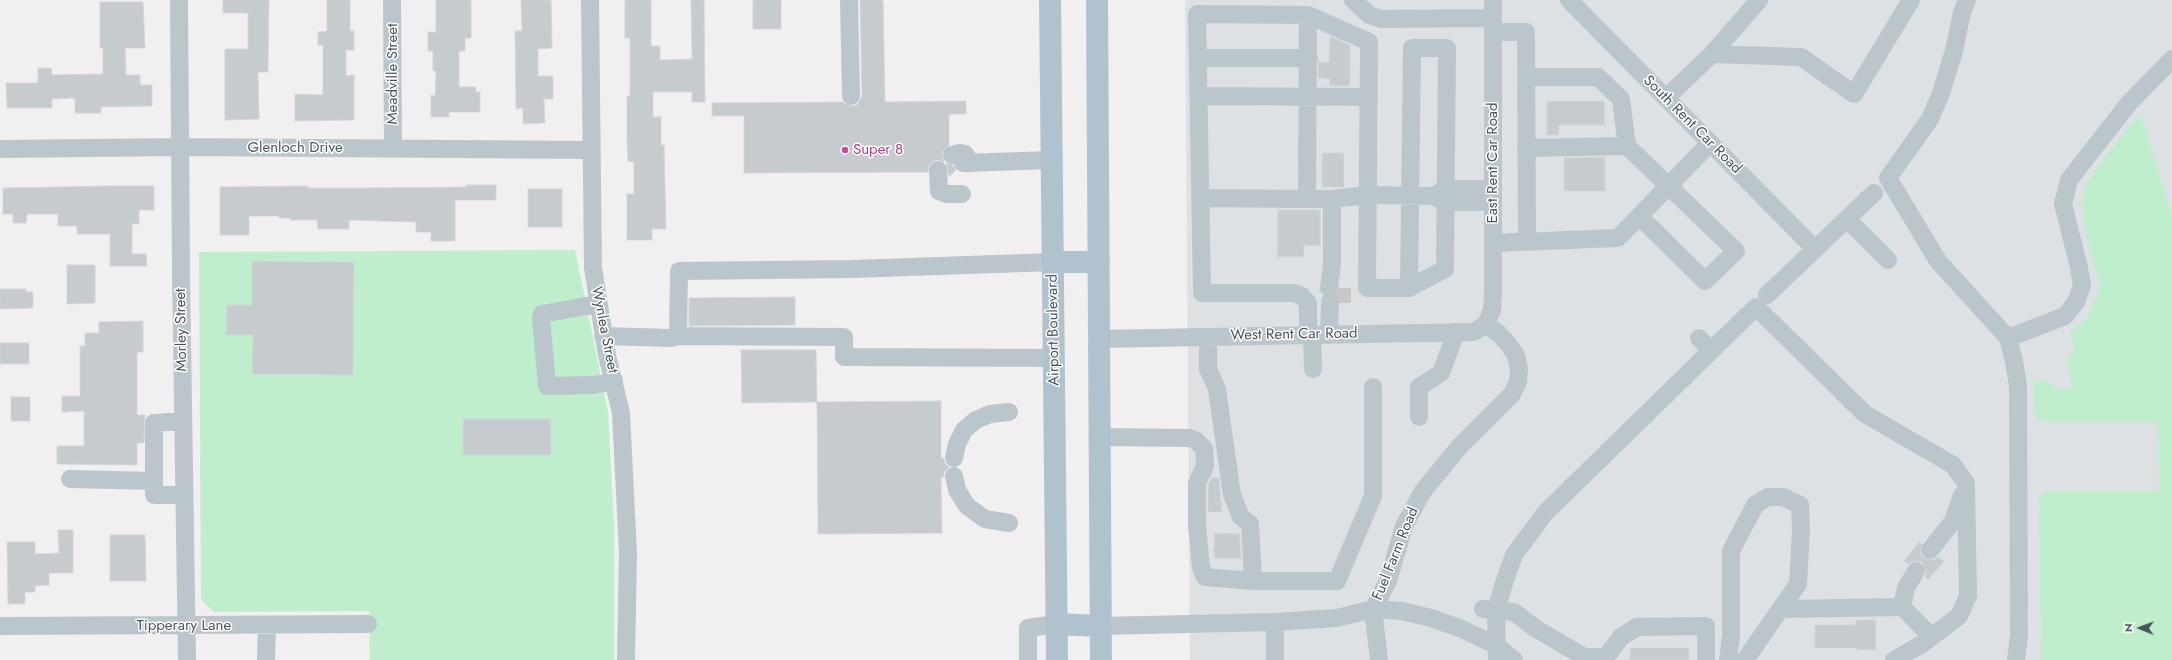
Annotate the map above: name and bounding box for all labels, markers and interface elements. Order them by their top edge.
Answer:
street label: Meadville Street [384,23,402,125]
street label: South Rent Car Road [1639,72,1745,178]
street label: East Rent Car Road [1484,102,1502,224]
street label: Glenloch Drive [247,139,343,157]
place label: Super 8 [853,141,903,159]
marker: Super 8 [840,145,850,155]
street label: Airport Boulevard [1044,274,1064,386]
street label: Wynlea Street [587,285,621,375]
street label: Morley Street [172,288,192,372]
street label: West Rent Car Road [1230,325,1358,345]
street label: Fuel Farm Road [1369,505,1423,603]
north arrow [2120,608,2160,648]
street label: Tipperary Lane [137,617,231,635]
text: N [2120,623,2136,632]

